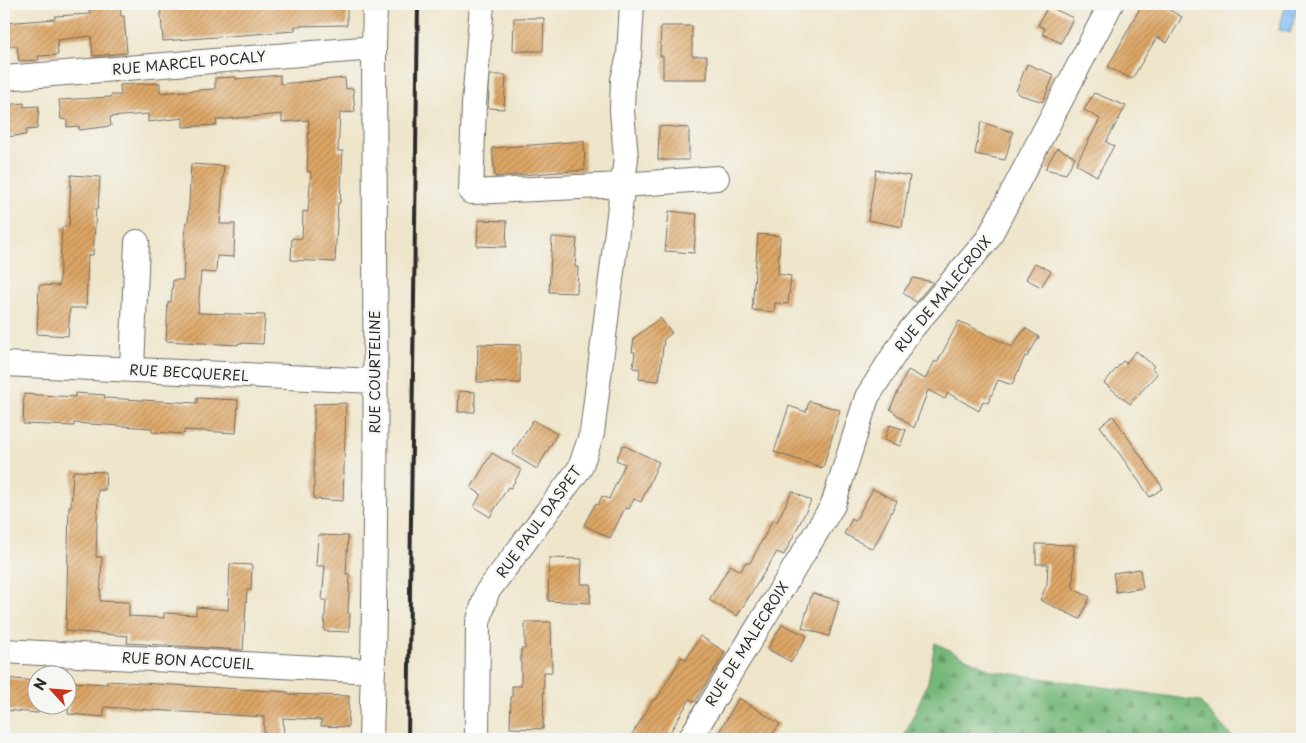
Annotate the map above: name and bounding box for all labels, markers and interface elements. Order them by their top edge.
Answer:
street label: RUE MARCEL POCALY [111,45,267,80]
street label: RUE DE MALECROIX [889,231,996,356]
street label: RUE COURTELINE [364,310,385,434]
street label: RUE BECQUEREL [129,359,249,386]
street label: RUE PAUL DASPET [491,461,587,582]
street label: RUE DE MALECROIX [700,577,794,710]
street label: RUE BON ACCUEIL [121,647,255,674]
north arrow [28,666,78,716]
text: N [28,674,52,694]

